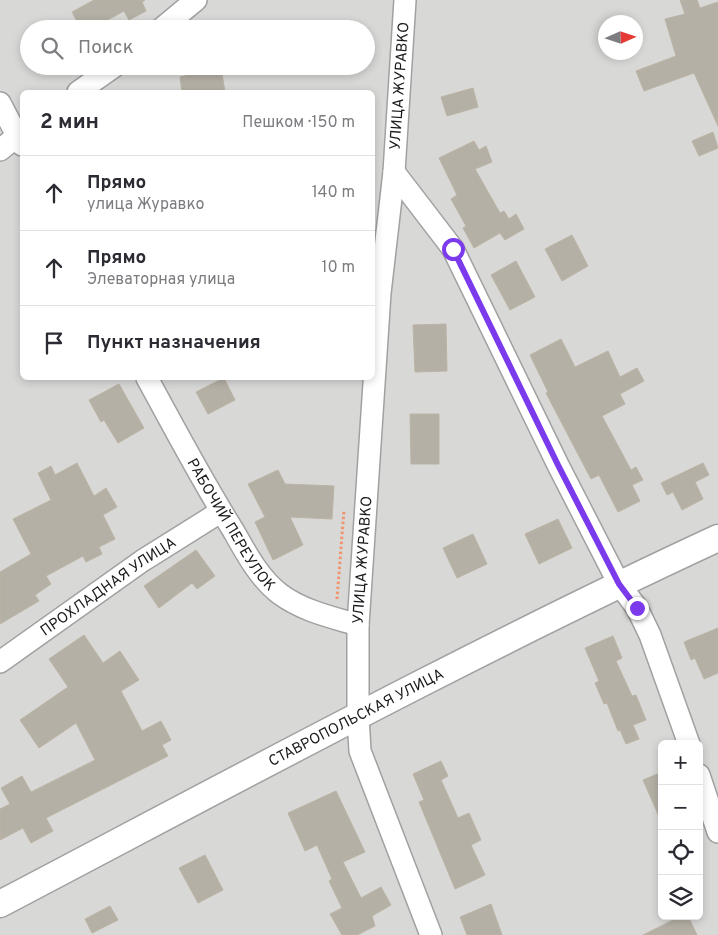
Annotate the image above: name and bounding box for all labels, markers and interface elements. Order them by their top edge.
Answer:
north arrow [598,15,643,60]
search box [20,20,375,75]
street label: УЛИЦА ЖУРАВКО [387,22,414,151]
icon: search [38,34,66,62]
text: Поиск [78,36,134,60]
text: 2 мин [40,109,99,136]
text: Пешком · 150 m [242,113,355,133]
text: Прямо [87,171,146,195]
icon: ahead [40,179,68,207]
text: 140 m [312,183,355,203]
text: улица Журавко [87,195,204,215]
route start [442,238,465,261]
text: Прямо [87,246,146,270]
icon: ahead [40,254,68,282]
text: 10 m [321,258,355,278]
text: Элеваторная улица [87,270,235,290]
icon: arrive [40,329,68,357]
text: Пункт назначения [87,331,261,355]
street label: РАБОЧИЙ ПЕРЕУЛОК [182,455,279,596]
street label: УЛИЦА ЖУРАВКО [350,496,377,625]
street label: ПРОХЛАДНАЯ УЛИЦА [37,534,180,641]
route end [626,597,649,620]
street label: СТАВРОПОЛЬСКАЯ УЛИЦА [266,665,448,772]
map controls [658,740,703,920]
button: + [658,740,703,785]
button: − [658,785,703,830]
button: locate [658,830,703,875]
button: layers [658,875,703,920]

